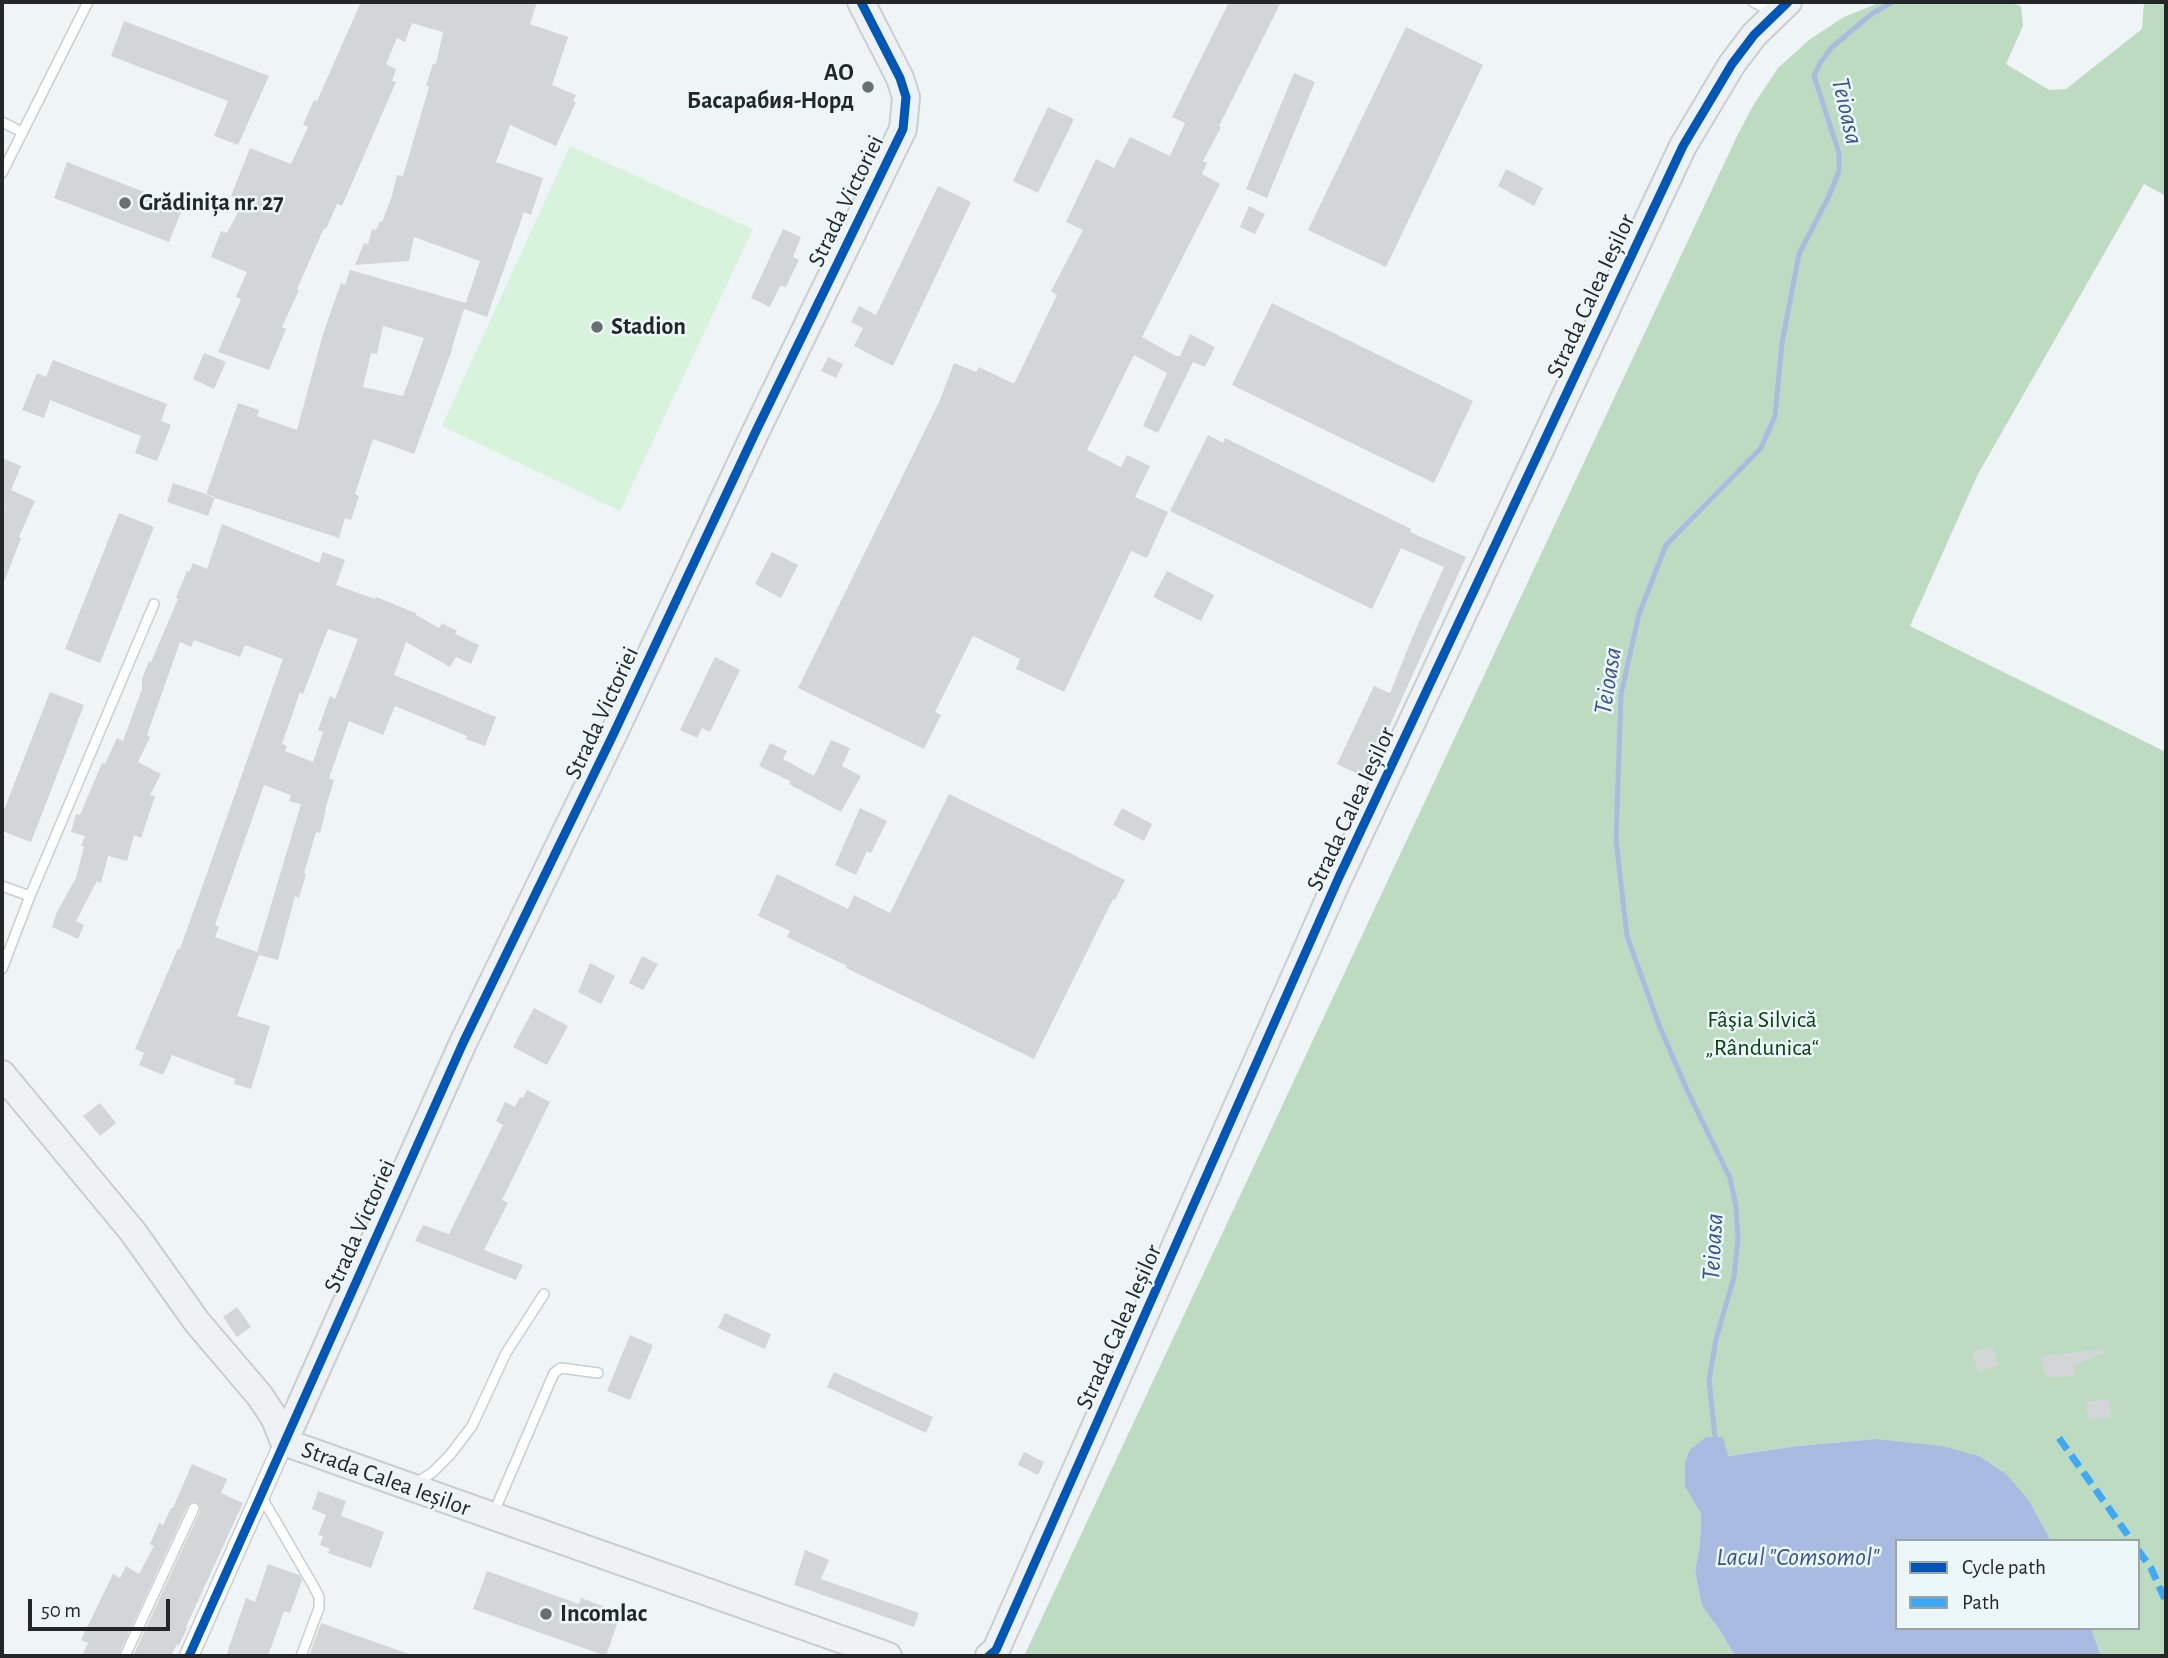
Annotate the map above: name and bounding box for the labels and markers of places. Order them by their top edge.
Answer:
place label: АО Басарабия-Норд [687,59,854,115]
marker: АО Басарабия-Норд [860,79,876,95]
place label: Grădinița nr. 27 [139,189,284,217]
marker: Grădinița nr. 27 [117,195,133,211]
place label: Stadion [611,313,686,341]
marker: Stadion [589,319,605,335]
place label: Incomlac [560,1600,647,1628]
marker: Incomlac [538,1606,554,1622]

